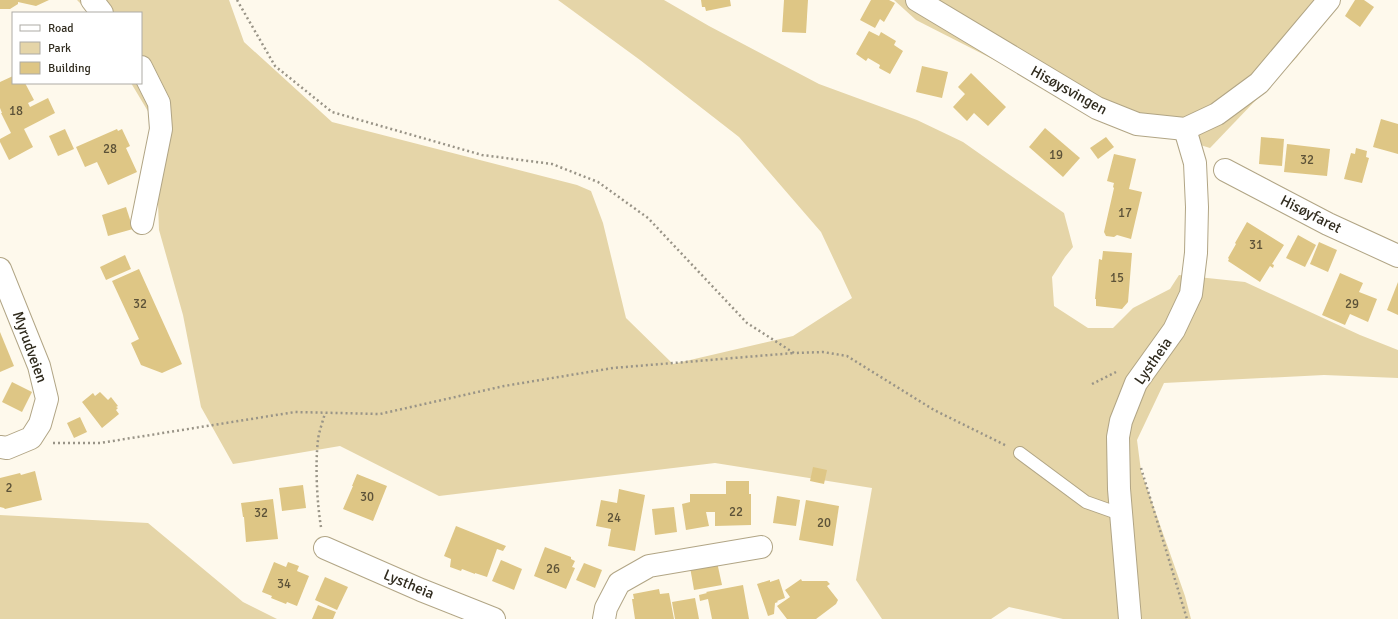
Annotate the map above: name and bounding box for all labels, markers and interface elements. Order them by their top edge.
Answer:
legend [12,12,142,84]
text: Road [48,21,74,36]
text: Park [48,41,71,56]
text: Building [48,61,91,76]
street label: Hisøysvingen [1028,62,1110,118]
house number: 18 [9,103,23,119]
house number: 28 [103,141,117,157]
house number: 19 [1049,147,1063,163]
house number: 32 [1300,152,1314,168]
street label: Hisøyfaret [1277,191,1345,237]
house number: 17 [1118,205,1132,221]
house number: 31 [1249,237,1263,253]
house number: 15 [1110,270,1124,286]
house number: 32 [133,296,147,312]
house number: 29 [1345,296,1359,312]
street label: Myrudveien [9,309,51,385]
street label: Lystheia [1130,334,1176,388]
house number: 2 [5,480,13,496]
house number: 30 [360,489,374,505]
house number: 22 [729,504,743,520]
house number: 32 [254,505,268,521]
house number: 24 [607,510,621,526]
house number: 20 [817,515,831,531]
house number: 26 [546,561,560,577]
street label: Lystheia [381,565,437,603]
house number: 34 [277,576,291,592]

